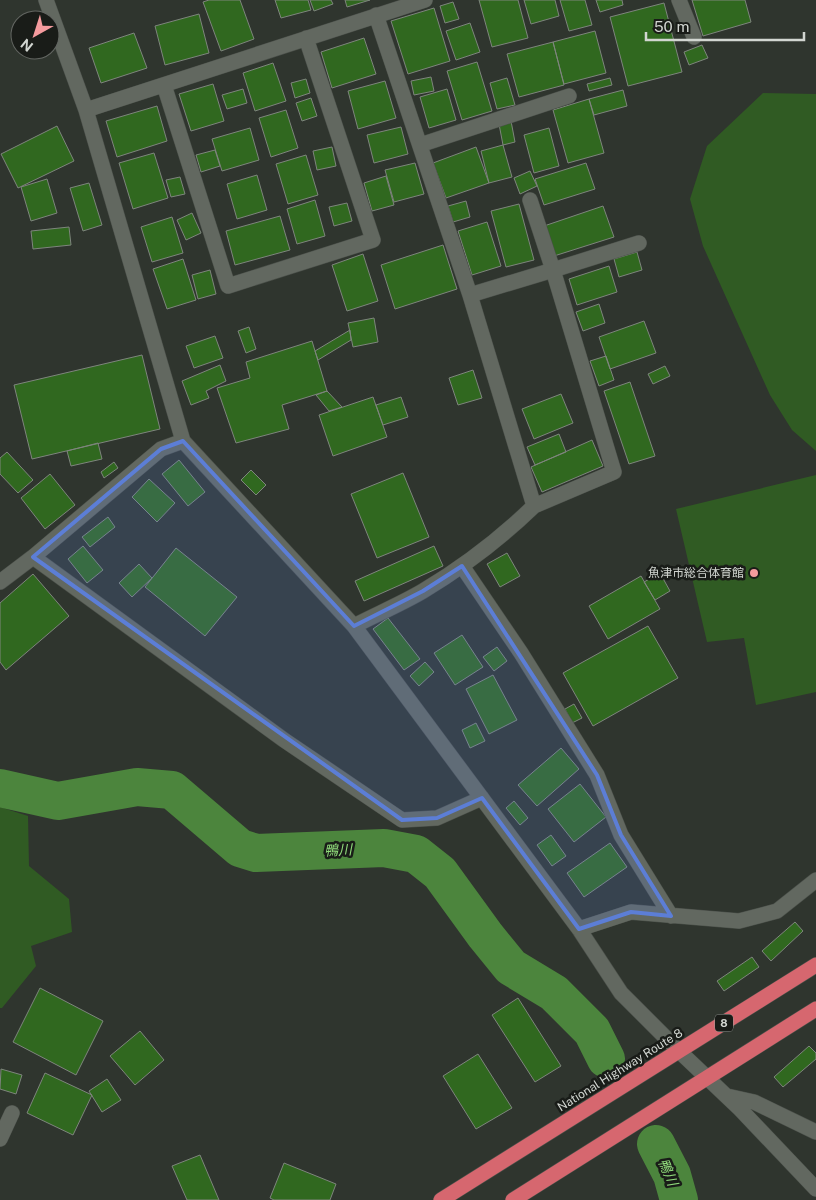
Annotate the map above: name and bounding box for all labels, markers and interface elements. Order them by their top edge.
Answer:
north arrow [10,10,60,60]
scale bar [646,10,804,42]
text: 50 m [654,18,689,35]
text: N [18,35,36,55]
place label: 魚津市総合体育館 [648,566,744,580]
marker: 魚津市総合体育館 [748,567,760,579]
water label: 鴨川 [324,841,354,859]
road number: 8 [715,1014,733,1032]
street label: National Highway Route 8 [555,1026,685,1114]
water label: 鴨川 [655,1156,682,1190]

